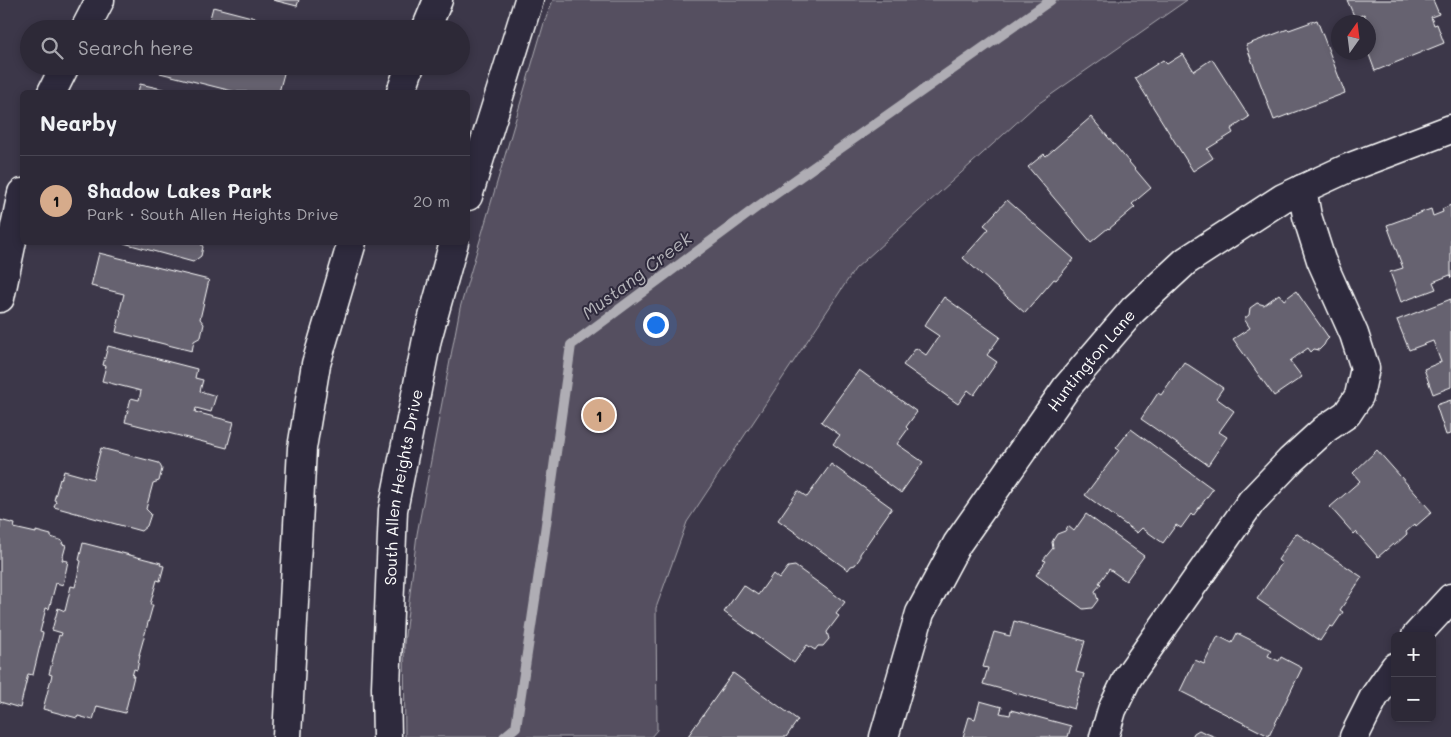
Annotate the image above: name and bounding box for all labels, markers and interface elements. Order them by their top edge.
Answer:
north arrow [1331,15,1376,60]
search box [20,20,470,75]
icon: search [38,34,66,62]
text: Search here [78,35,194,60]
text: Nearby [40,109,117,136]
text: Shadow Lakes Park [87,178,272,203]
text: 1 [52,190,60,211]
text: 20 m [413,190,450,211]
text: Park · South Allen Heights Drive [87,203,339,224]
water label: Mustang Creek [576,226,697,325]
street label: Huntington Lane [1042,304,1139,415]
your location [643,312,669,338]
street label: South Allen Heights Drive [379,387,427,586]
pin: 1 [583,396,615,434]
map controls [1391,632,1436,722]
button: + [1391,632,1436,677]
button: − [1391,677,1436,722]

